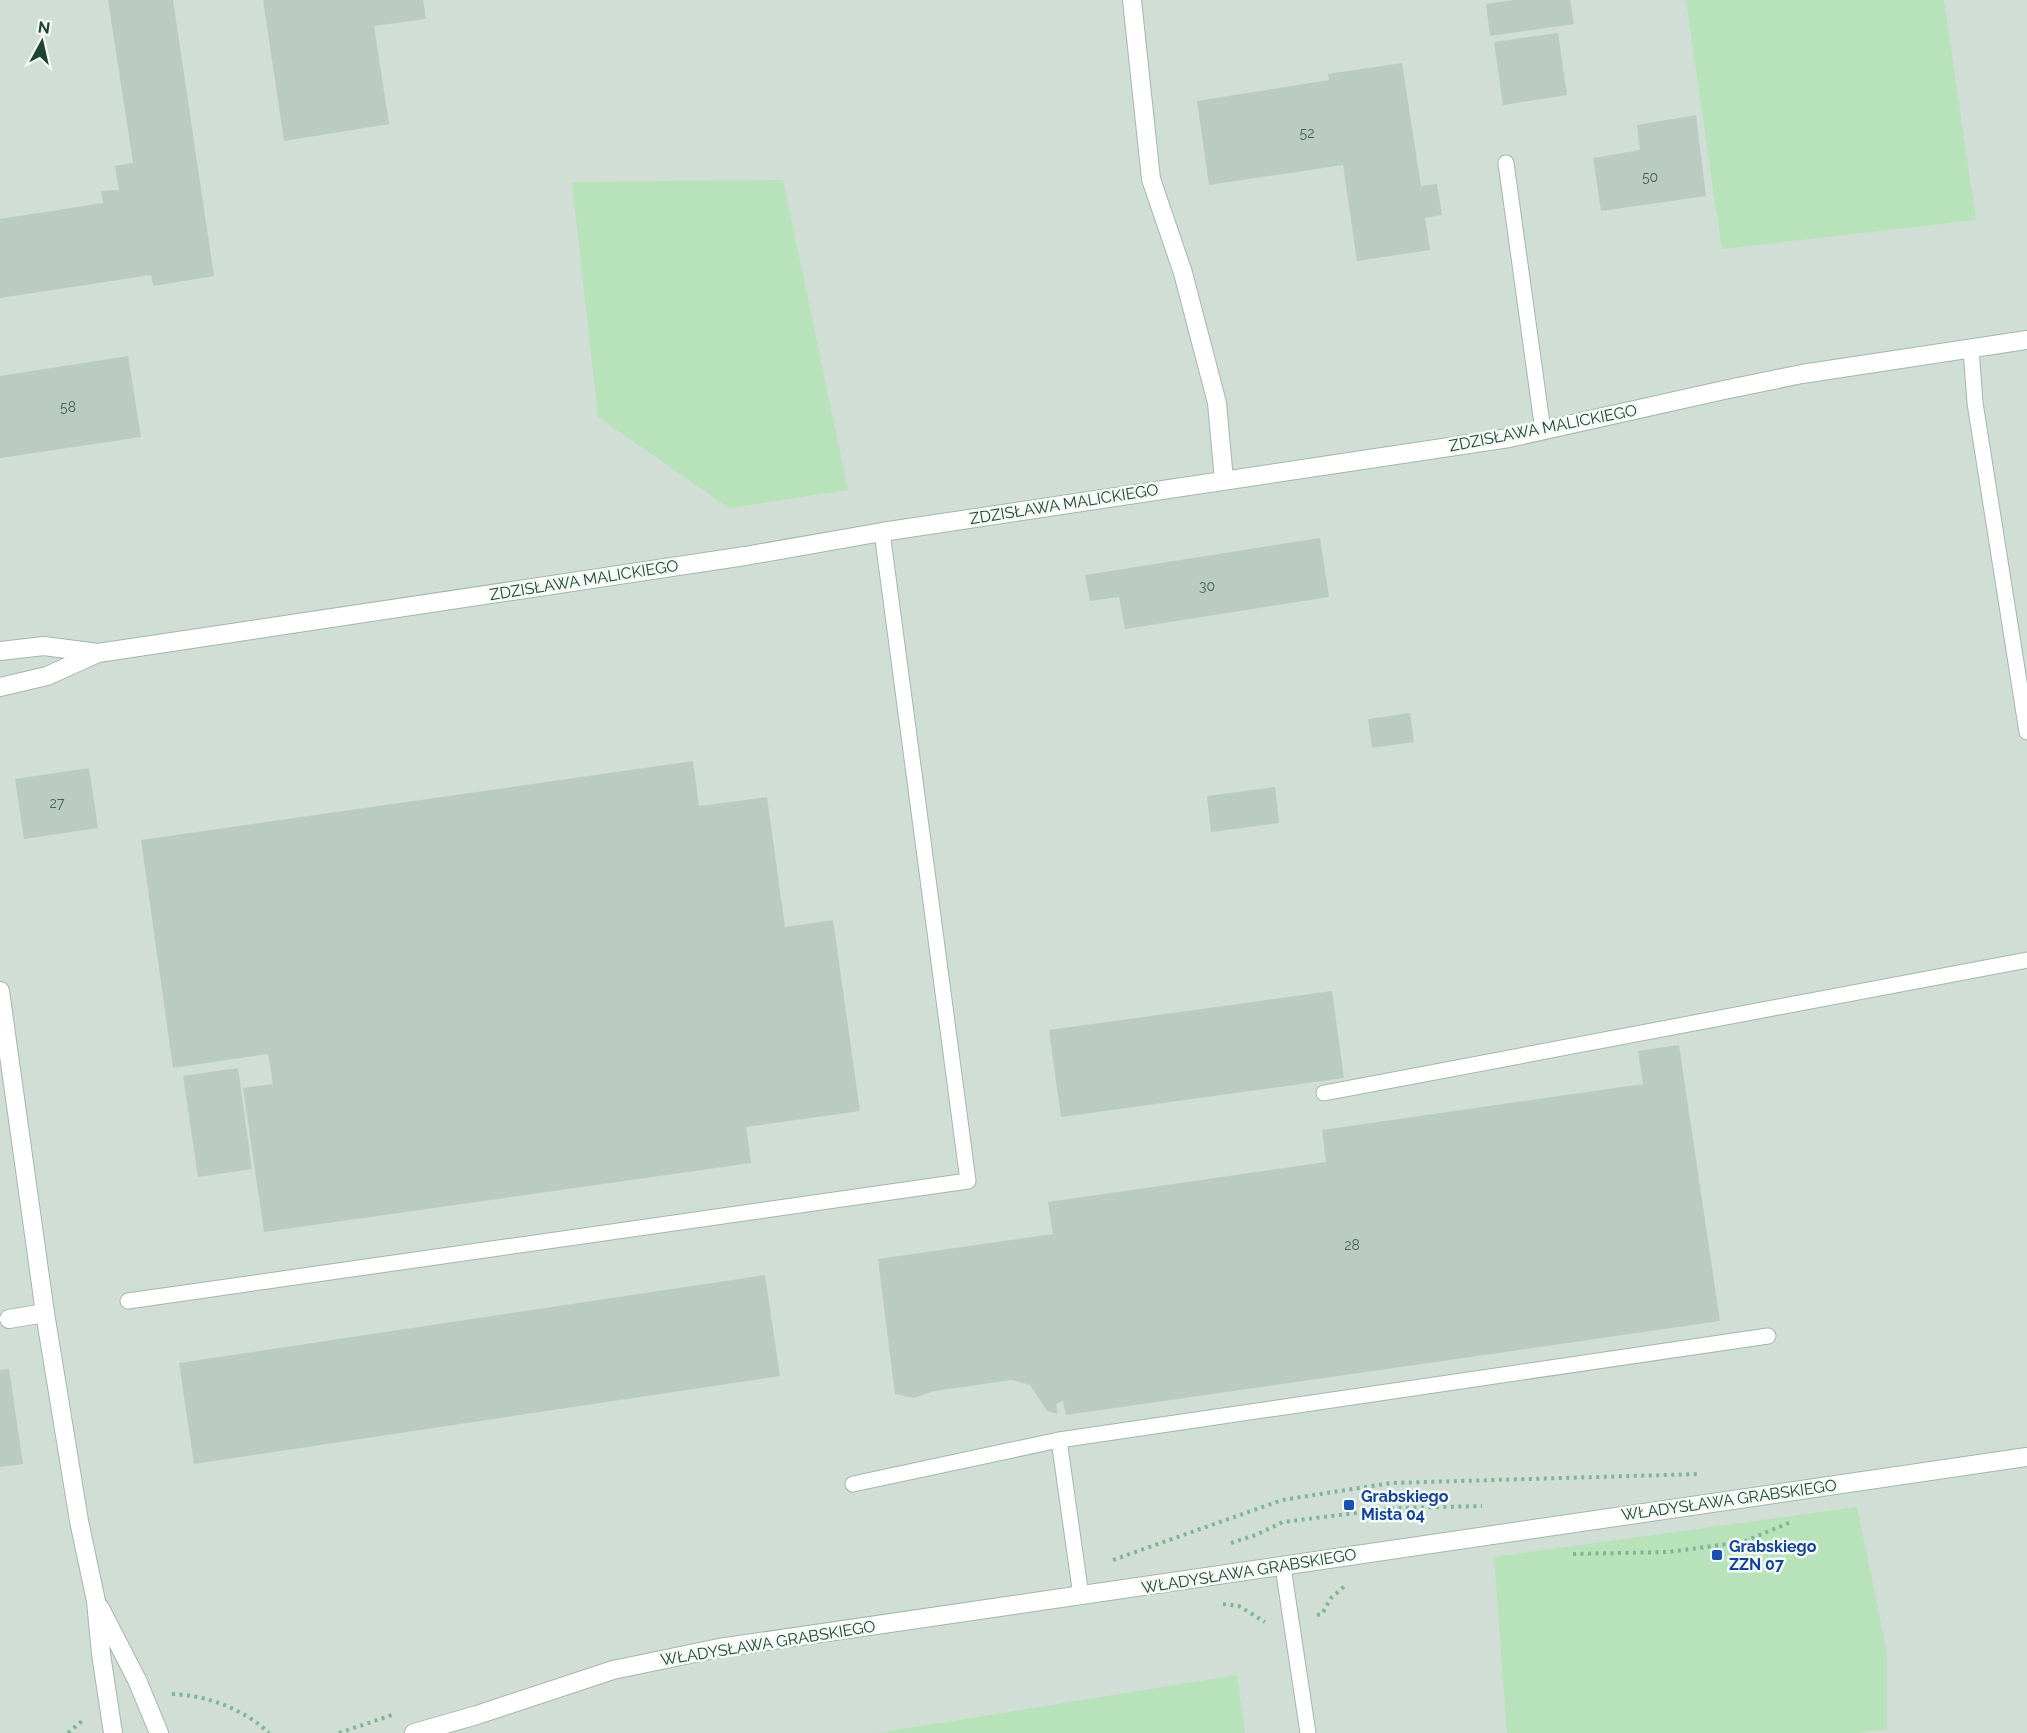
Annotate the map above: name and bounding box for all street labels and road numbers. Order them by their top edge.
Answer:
street label: ZDZISŁAWA MALICKIEGO [1448,400,1638,456]
street label: ZDZISŁAWA MALICKIEGO [968,480,1160,528]
street label: ZDZISŁAWA MALICKIEGO [488,556,680,604]
street label: WŁADYSŁAWA GRABSKIEGO [1620,1475,1838,1525]
street label: WŁADYSŁAWA GRABSKIEGO [1140,1545,1358,1597]
street label: WŁADYSŁAWA GRABSKIEGO [659,1617,877,1669]

